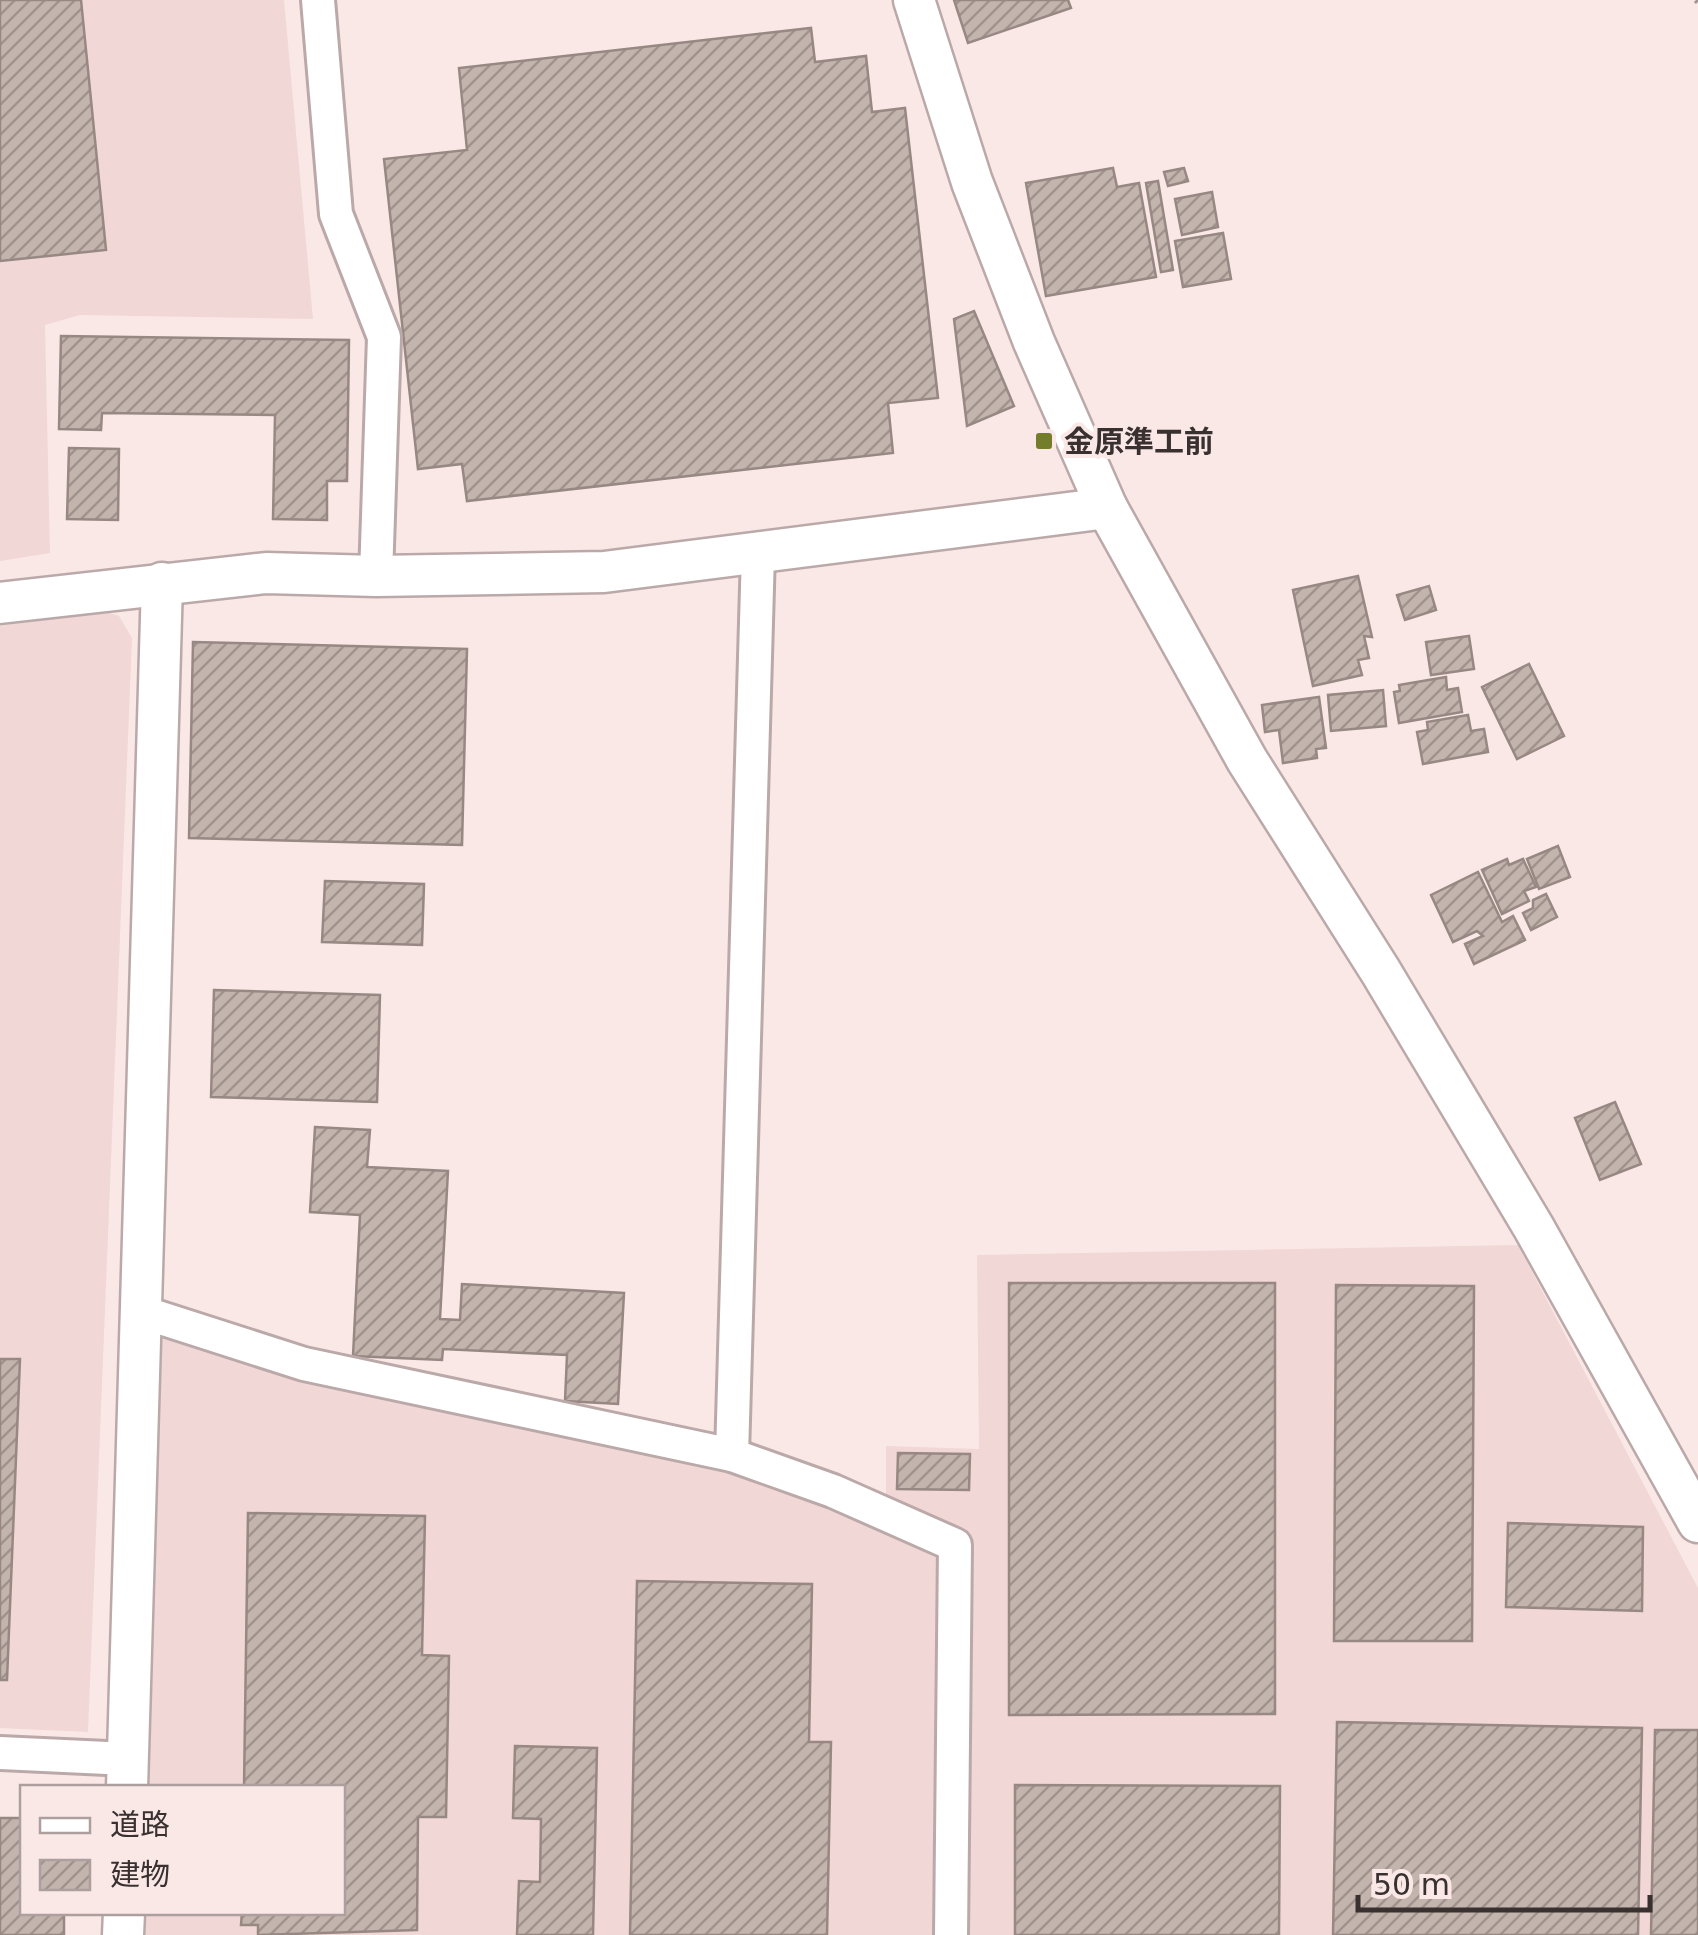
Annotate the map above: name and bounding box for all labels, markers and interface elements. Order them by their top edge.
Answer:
place label: 金原準工前 [1064,424,1214,459]
marker: 金原準工前 [1033,430,1055,452]
legend [20,1785,345,1915]
text: 道路 [110,1807,170,1842]
scale bar [1358,1850,1650,1912]
text: 建物 [110,1857,170,1892]
text: 50 m [1373,1867,1450,1902]

